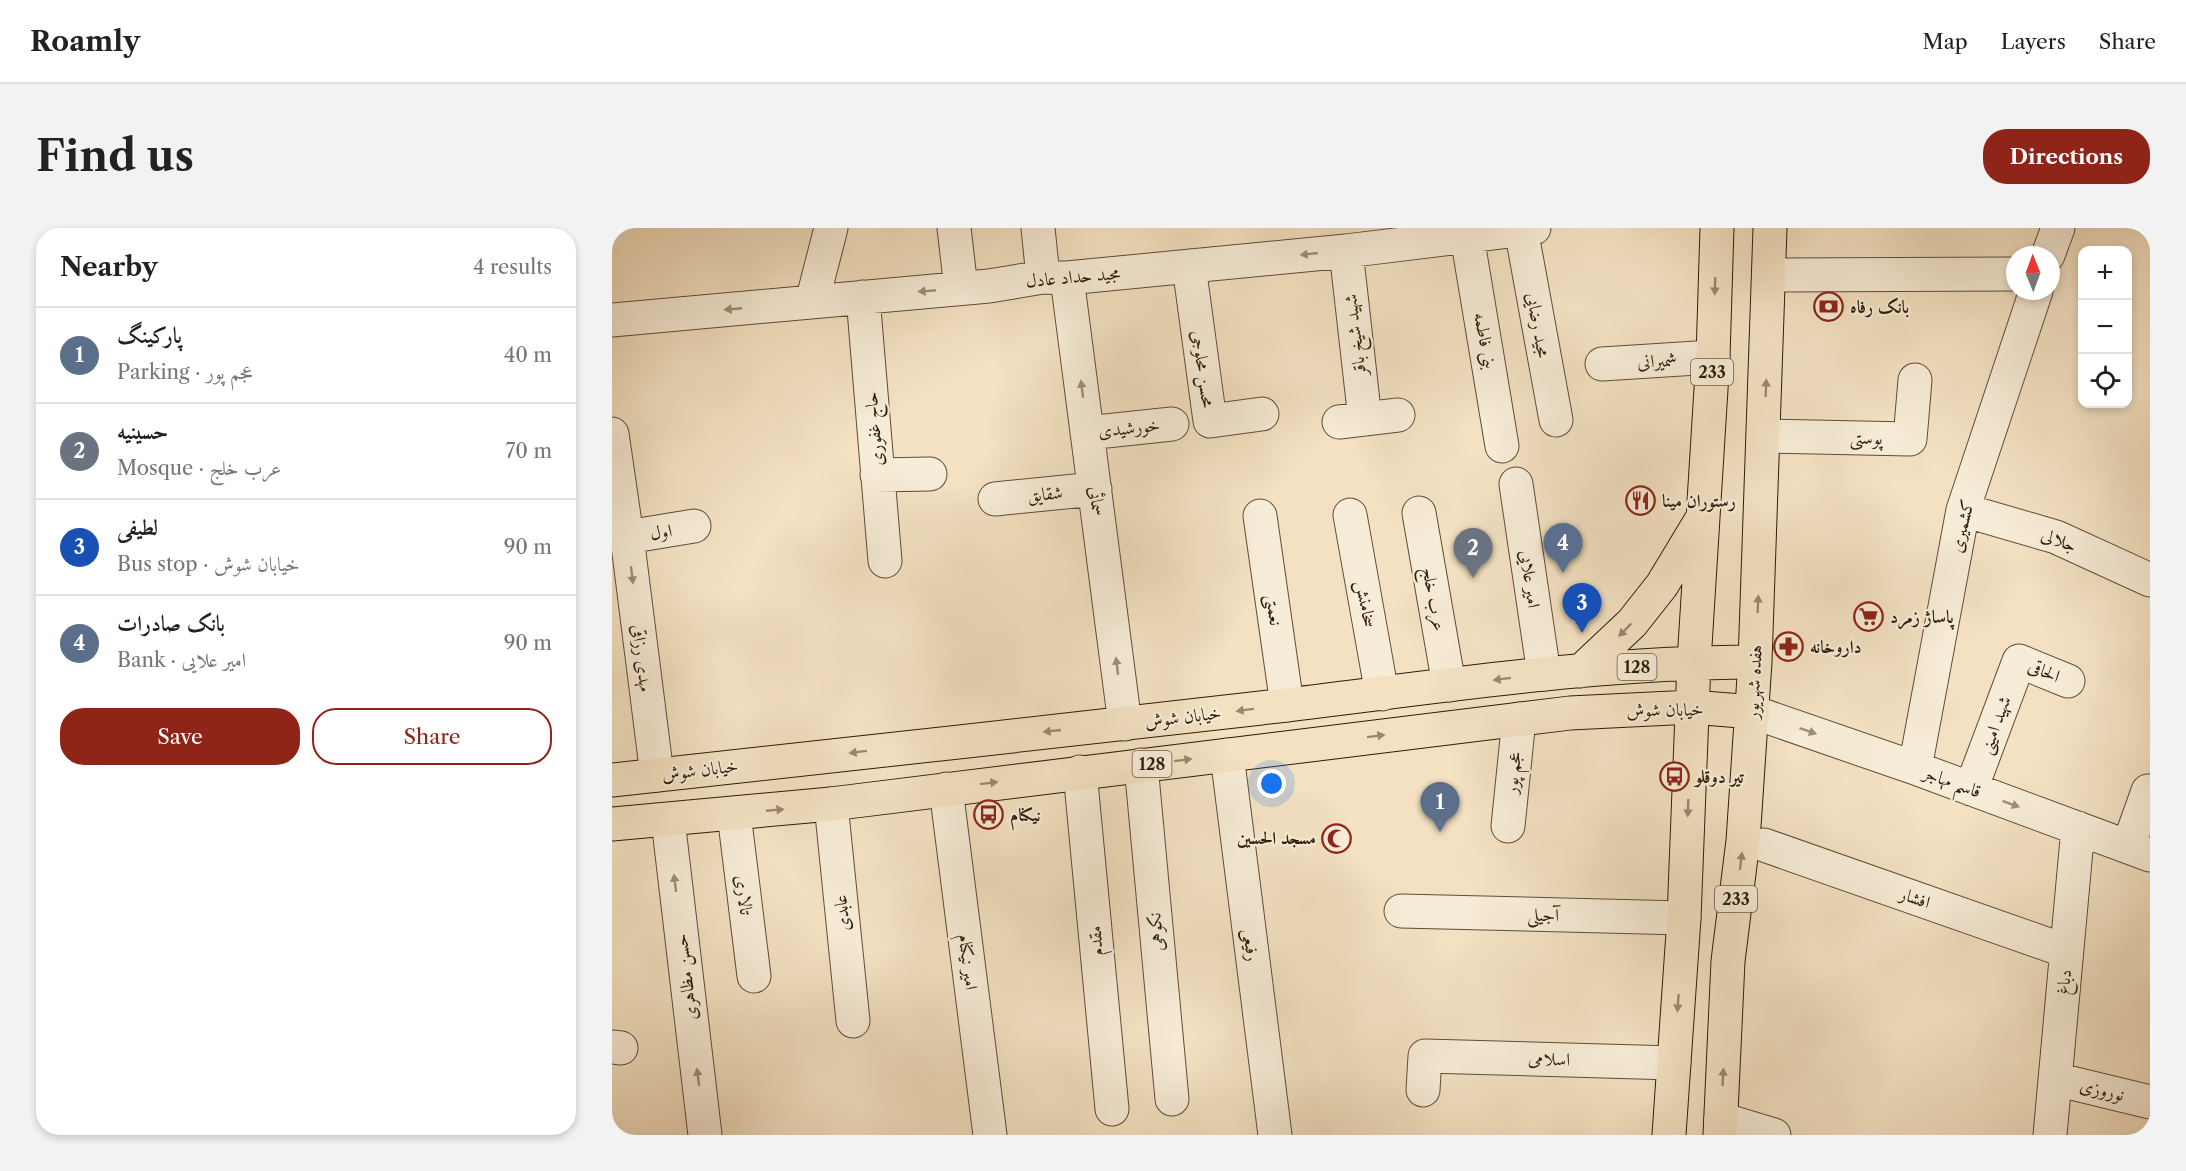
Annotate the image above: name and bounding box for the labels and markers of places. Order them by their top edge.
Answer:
bank icon: بانک رفاه [1813,291,1845,323]
place label: بانک رفاه [1850,296,1909,318]
restaurant icon: رستوران مینا [1625,485,1657,517]
place label: رستوران مینا [1662,490,1736,512]
pin: 4 [1544,524,1582,573]
pin: 2 [1454,528,1492,578]
pin: 3 [1562,584,1602,633]
supermarket icon: پاساژ زمرد [1853,601,1885,633]
place label: پاساژ زمرد [1890,606,1955,630]
pharmacy icon: داروخانه [1773,631,1805,663]
place label: داروخانه [1810,636,1862,658]
bus stop icon: تیر دوقلو [1658,761,1690,793]
place label: تیر دوقلو [1693,766,1744,788]
pin: 1 [1420,782,1460,832]
bus stop icon: نیکنام [973,799,1005,831]
place label: نیکنام [1010,804,1041,831]
mosque icon: مسجد الحسین [1321,822,1353,854]
place label: مسجد الحسین [1237,827,1316,849]

